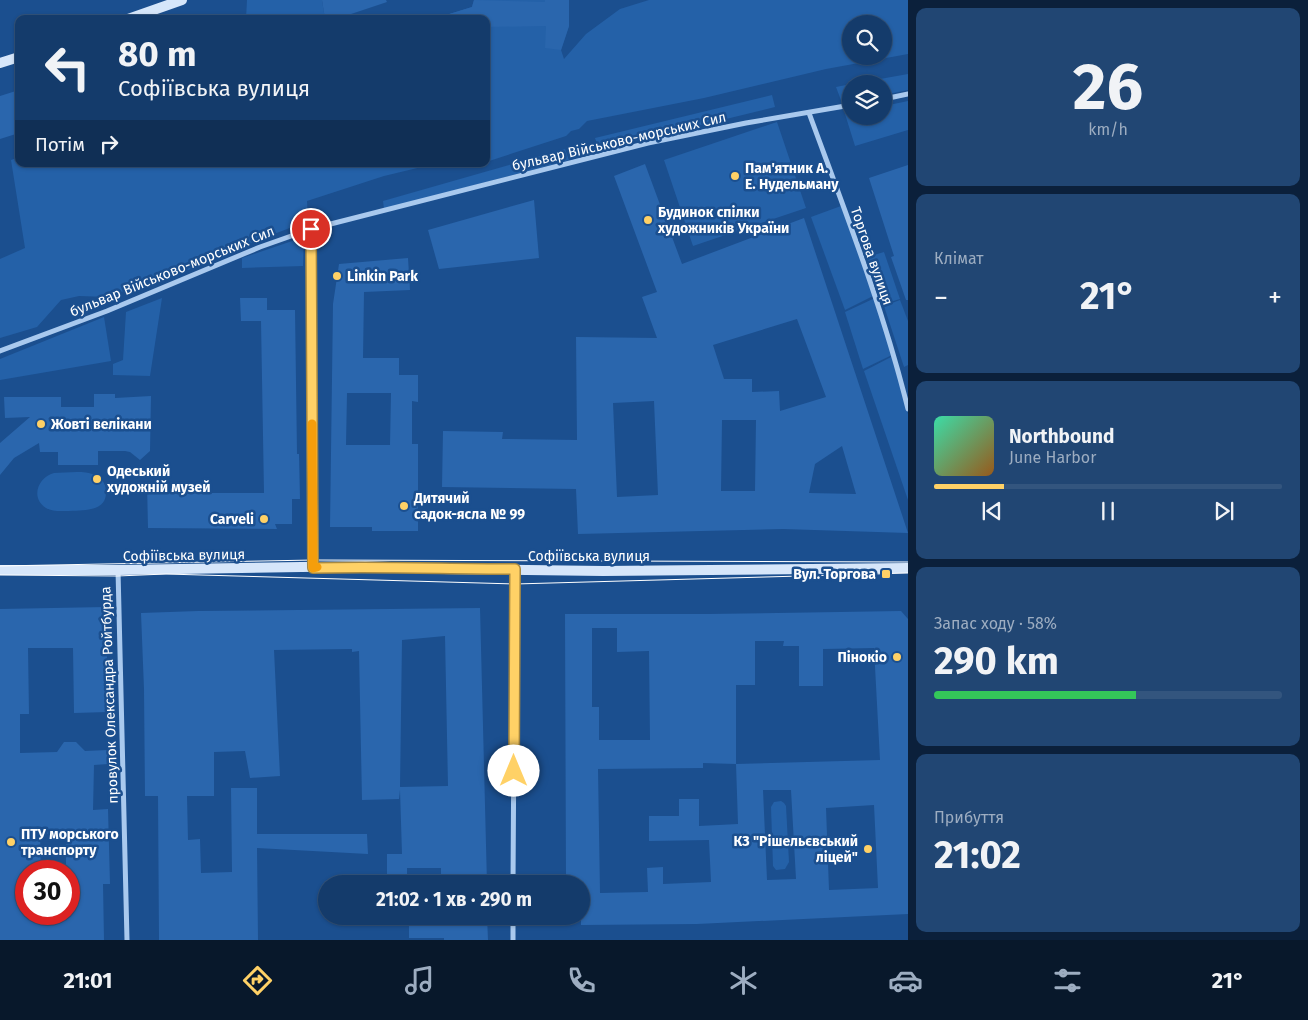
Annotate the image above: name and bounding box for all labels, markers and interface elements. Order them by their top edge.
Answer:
map controls [842,15,892,125]
button: search [842,15,892,65]
text: 80 m [118,33,197,75]
icon: left [35,35,100,100]
text: 26 [1073,48,1143,126]
text: Софіївська вулиця [118,75,310,102]
button: layers [842,75,892,125]
street label: бульвар Військово-морських Сил [510,109,728,174]
text: km/h [1088,120,1128,139]
icon: right [95,130,123,158]
text: Потім [35,133,85,156]
place label: Пам'ятник А. Е. Нудельману [745,160,839,193]
marker: Пам'ятник А. Е. Нудельману [729,170,741,182]
place label: Будинок спілки художників України [657,204,789,237]
street label: Торгова вулиця [847,205,896,307]
pin [290,208,332,250]
marker: Будинок спілки художників України [642,214,654,226]
icon: arrive [297,215,325,243]
street label: бульвар Військово-морських Сил [67,223,277,320]
text: Клімат [934,249,984,268]
place label: Linkin Park [347,268,418,285]
marker: Linkin Park [331,270,343,282]
text: 21° [1080,273,1136,319]
text: − [934,281,948,314]
text: + [1268,281,1282,314]
place label: Жовті велікани [50,416,152,433]
marker: Жовті велікани [35,418,47,430]
text: Northbound [1009,425,1114,448]
text: June Harbor [1009,448,1096,467]
place label: Одеський художній музей [106,463,211,496]
marker: Одеський художній музей [91,473,103,485]
place label: Дитячий садок-ясла № 99 [413,490,525,523]
icon: previous [978,497,1006,525]
icon: pause [1094,497,1122,525]
icon: next [1210,497,1238,525]
marker: Дитячий садок-ясла № 99 [398,500,410,512]
place label: Carveli [210,511,254,528]
marker: Carveli [258,513,270,525]
street label: Софіївська вулиця [123,546,245,565]
street label: Софіївська вулиця [528,548,650,565]
place label: Вул. Торгова [793,566,876,583]
marker: Вул. Торгова [880,568,892,580]
street label: провулок Олександра Ройтбурда [97,586,122,804]
text: Запас ходу · 58% [934,614,1057,633]
text: 290 km [934,638,1059,684]
place label: Пінокіо [838,649,887,666]
marker: Пінокіо [891,651,903,663]
position arrow [487,744,539,796]
text: Прибуття [934,808,1004,827]
place label: ПТУ морського транспорту [21,826,119,859]
text: 21:02 [934,832,1021,878]
place label: КЗ "Рішельєвський ліцей" [733,833,858,866]
marker: ПТУ морського транспорту [5,836,17,848]
marker: КЗ "Рішельєвський ліцей" [862,843,874,855]
speed limit sign: 30 [15,860,80,925]
text: 21:02 · 1 хв · 290 m [376,888,532,911]
icon: directions [240,963,275,998]
icon: music [402,963,437,998]
icon: phone [564,963,599,998]
icon: climate [726,963,761,998]
icon: car [888,963,923,998]
icon: filters [1050,963,1085,998]
text: 21:01 [64,967,113,994]
text: 21° [1212,967,1244,994]

